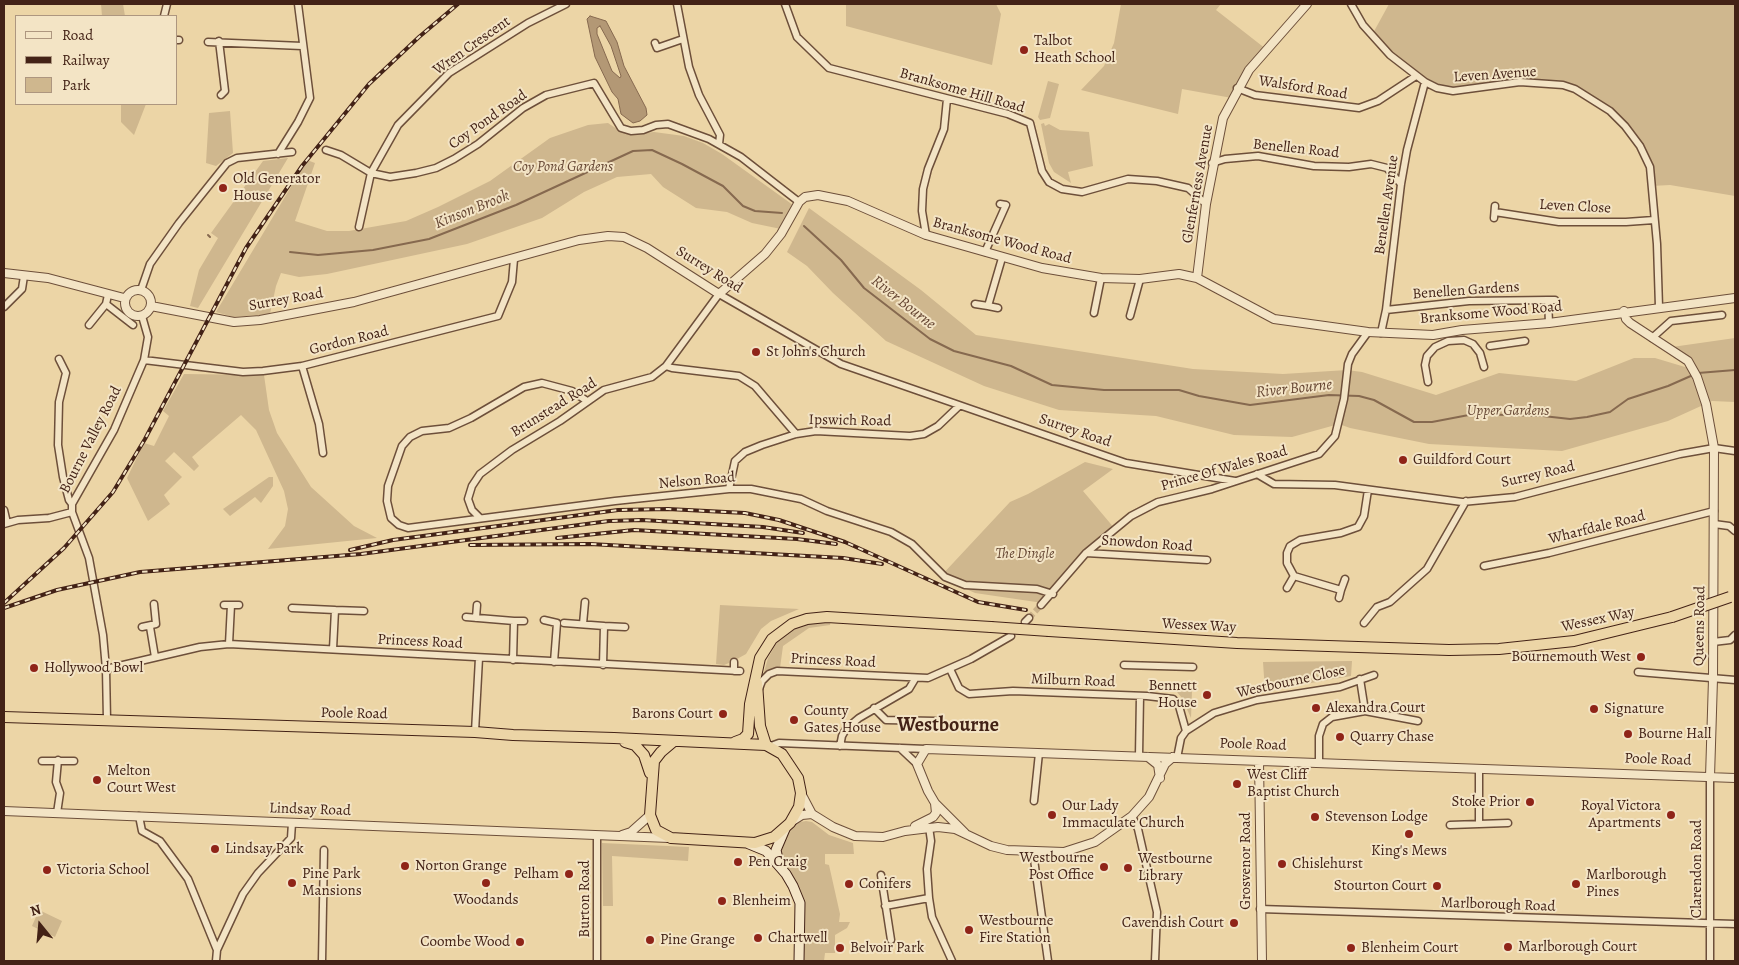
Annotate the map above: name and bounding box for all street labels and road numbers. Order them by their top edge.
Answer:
street label: Wren Crescent [430,13,514,79]
street label: Leven Avenue [1453,63,1537,87]
street label: Branksome Hill Road [897,64,1027,118]
street label: Walsford Road [1257,72,1349,104]
street label: Coy Pond Road [445,86,531,154]
street label: Glenferness Avenue [1179,123,1217,245]
street label: Benellen Road [1252,136,1340,162]
street label: Benellen Avenue [1371,154,1403,256]
street label: Leven Close [1539,196,1611,218]
street label: Branksome Wood Road [931,214,1073,268]
street label: Surrey Road [672,242,746,298]
street label: Benellen Gardens [1412,278,1520,304]
street label: Surrey Road [247,285,325,315]
street label: Branksome Wood Road [1419,298,1563,328]
street label: Gordon Road [308,323,390,359]
street label: Brunstead Road [508,374,600,442]
street label: Bourne Valley Road [56,383,126,497]
street label: Surrey Road [1037,410,1113,452]
street label: Ipswich Road [808,411,892,431]
street label: Prince Of Wales Road [1159,442,1289,496]
street label: Surrey Road [1499,458,1577,492]
street label: Nelson Road [658,469,736,493]
street label: Wharfdale Road [1547,507,1647,549]
street label: Snowdon Road [1101,532,1193,556]
street label: Queens Road [1690,586,1710,666]
street label: Wessex Way [1560,603,1636,637]
street label: Wessex Way [1161,615,1237,637]
street label: Princess Road [377,631,463,653]
street label: Princess Road [790,650,876,672]
street label: Westbourne Close [1235,662,1347,702]
street label: Milburn Road [1031,671,1115,691]
street label: Poole Road [320,704,388,724]
street label: Poole Road [1219,735,1287,755]
street label: Poole Road [1624,750,1692,770]
street label: Lindsay Road [269,800,351,820]
street label: Grosvenor Road [1237,812,1255,910]
street label: Clarendon Road [1688,820,1706,918]
street label: Burton Road [576,860,594,938]
street label: Marlborough Road [1440,894,1556,916]

